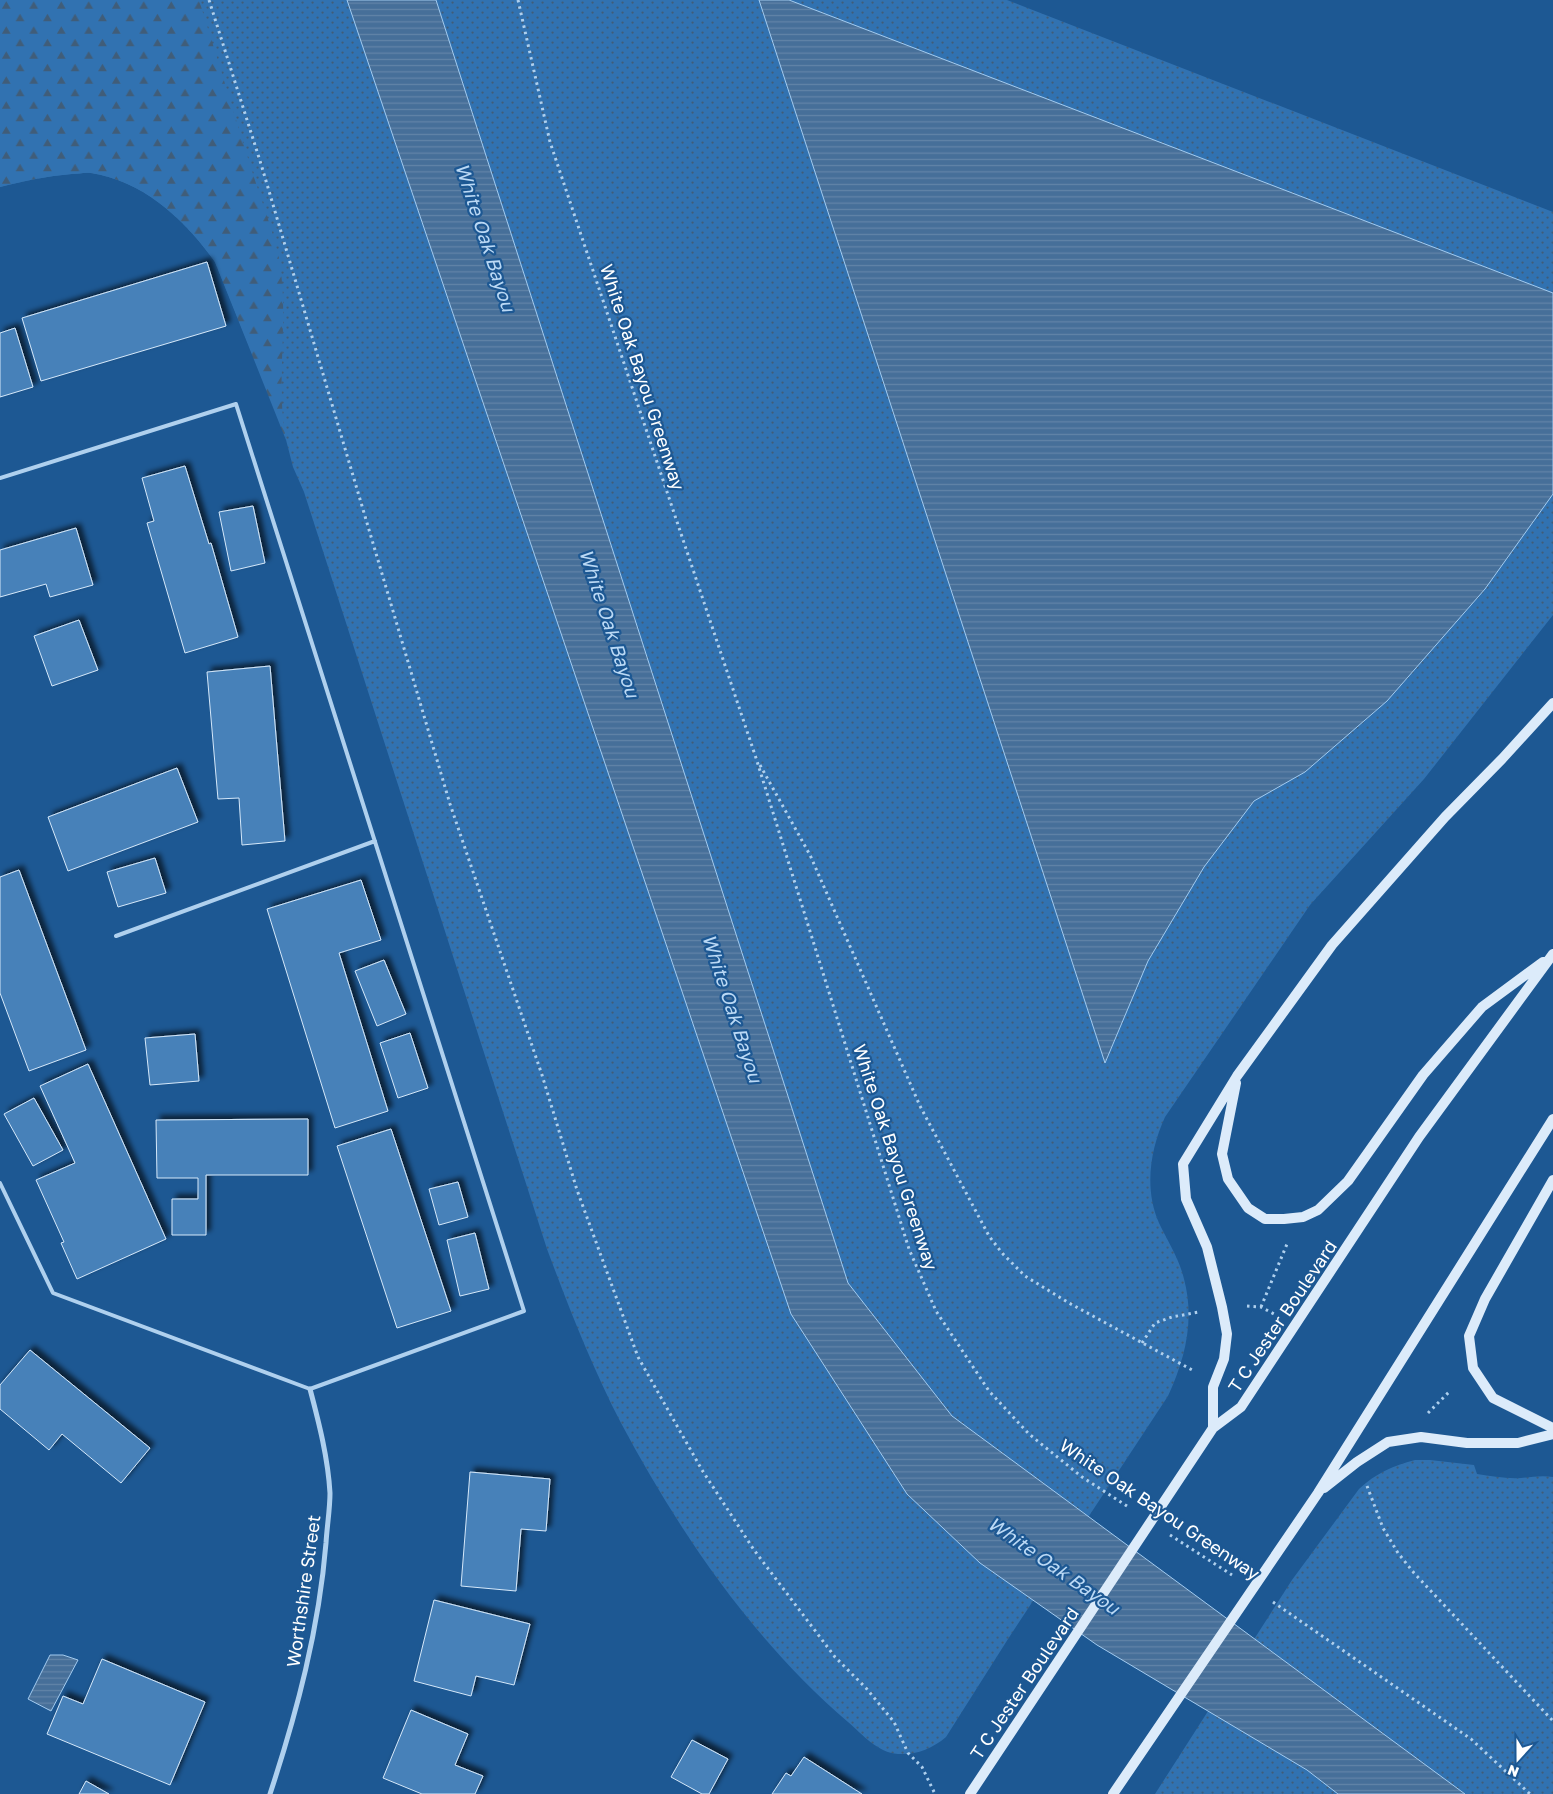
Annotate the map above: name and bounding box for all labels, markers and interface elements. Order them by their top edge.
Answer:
water label: White Oak Bayou [451,160,521,316]
street label: White Oak Bayou Greenway [596,261,690,493]
water label: White Oak Bayou [575,546,645,702]
water label: White Oak Bayou [698,931,768,1087]
street label: White Oak Bayou Greenway [849,1041,943,1273]
street label: T C Jester Boulevard [1223,1236,1341,1396]
street label: White Oak Bayou Greenway [1056,1434,1264,1584]
water label: White Oak Bayou [984,1511,1124,1619]
street label: Worthshire Street [281,1513,325,1669]
street label: T C Jester Boulevard [965,1603,1083,1763]
north arrow [1493,1734,1543,1784]
text: N [1505,1762,1521,1781]

